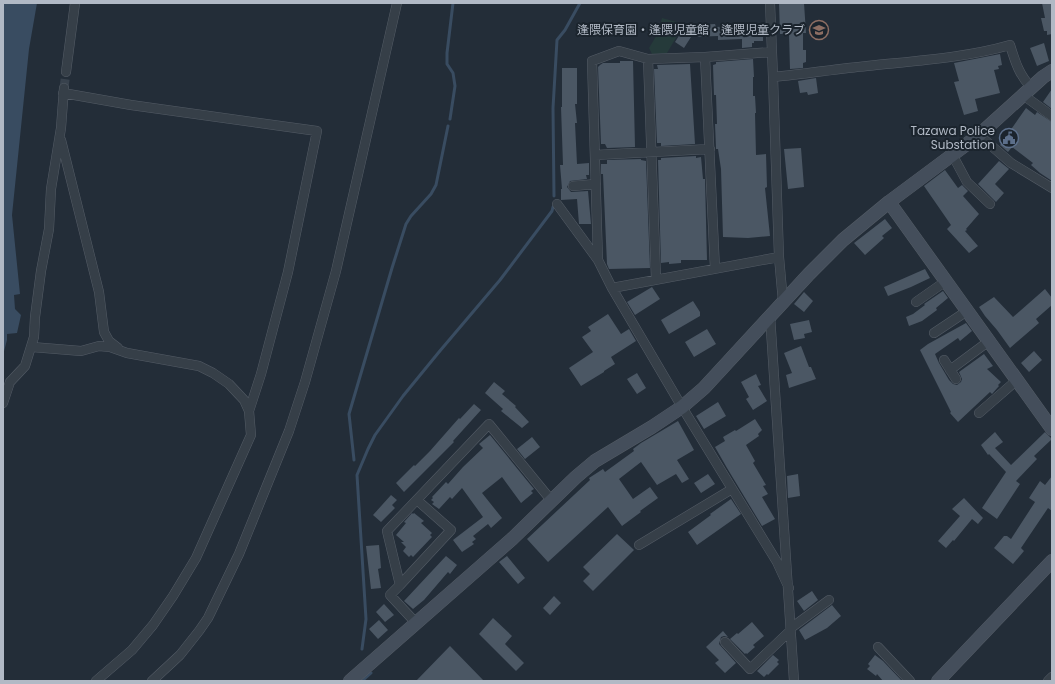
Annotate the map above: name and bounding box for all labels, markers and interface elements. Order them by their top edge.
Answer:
school or university icon: 逢隈保育園・逢隈児童館・逢隈児童クラブ [808,19,830,41]
place label: 逢隈保育園・逢隈児童館・逢隈児童クラブ [577,21,805,38]
place label: Tazawa Police Substation [910,122,995,153]
public building icon: Tazawa Police Substation [998,127,1020,149]

